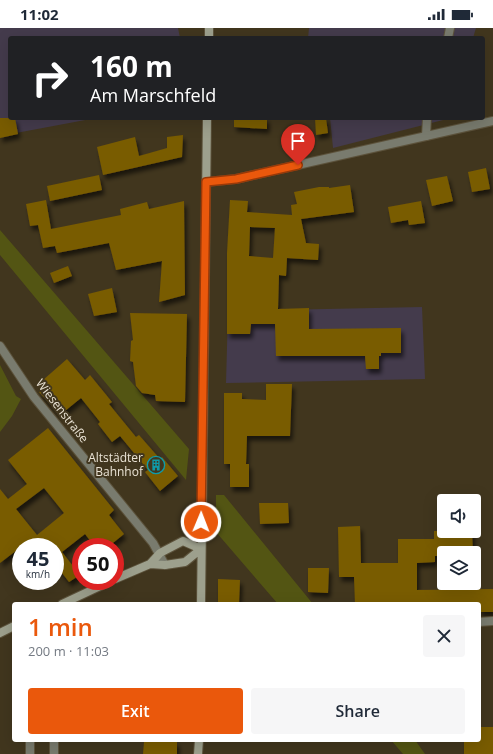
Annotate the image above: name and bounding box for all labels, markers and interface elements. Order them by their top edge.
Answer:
text: 11:02 [20,4,59,24]
text: 160 m [90,47,173,85]
icon: right [24,52,76,104]
text: Am Marschfeld [90,83,216,107]
pin [281,124,315,165]
icon: arrive [287,130,309,152]
street label: Wiesenstraße [32,375,93,446]
place label: Altstädter Bahnhof [88,449,144,480]
building icon: Altstädter Bahnhof [146,455,166,475]
map controls [437,494,481,590]
button: sound [437,494,481,538]
position arrow [180,501,222,543]
speed limit sign: 50 [72,538,124,590]
text: 45 [27,545,49,572]
button: layers [437,546,481,590]
text: km/h [26,567,50,581]
text: 1 min [28,610,93,643]
button: close [423,615,465,657]
text: 200 m · 11:03 [28,642,109,660]
button: Exit [28,688,243,734]
button: Share [251,688,465,734]

